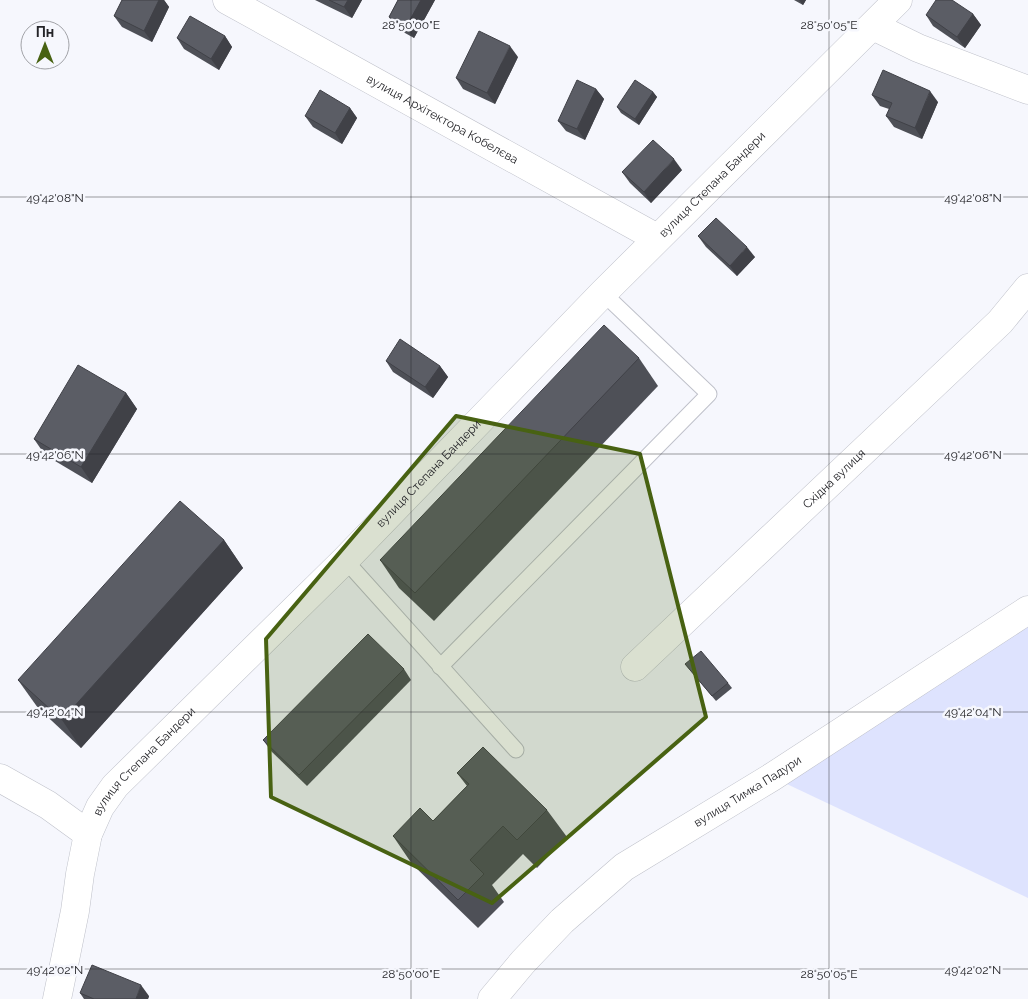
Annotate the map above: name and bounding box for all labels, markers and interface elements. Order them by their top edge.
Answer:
text: 28°50'00"E [382,18,440,32]
text: 28°50'05"E [800,18,858,32]
north arrow [20,20,70,70]
text: Пн [36,24,54,40]
street label: вулиця Архітектора Кобелєва [364,72,520,167]
street label: вулиця Степана Бандери [656,129,768,240]
text: 49°42'08"N [26,191,84,205]
text: 49°42'08"N [944,191,1002,205]
street label: вулиця Степана Бандери [373,417,484,530]
street label: Східна вулиця [800,446,868,512]
text: 49°42'06"N [26,448,84,462]
text: 49°42'06"N [944,448,1002,462]
street label: вулиця Степана Бандери [90,704,198,818]
text: 49°42'04"N [26,705,84,719]
text: 49°42'04"N [944,705,1002,719]
street label: вулиця Тимка Падури [691,753,804,830]
text: 49°42'02"N [27,963,83,977]
text: 49°42'02"N [945,963,1001,977]
text: 28°50'00"E [382,967,440,981]
text: 28°50'05"E [800,967,858,981]

